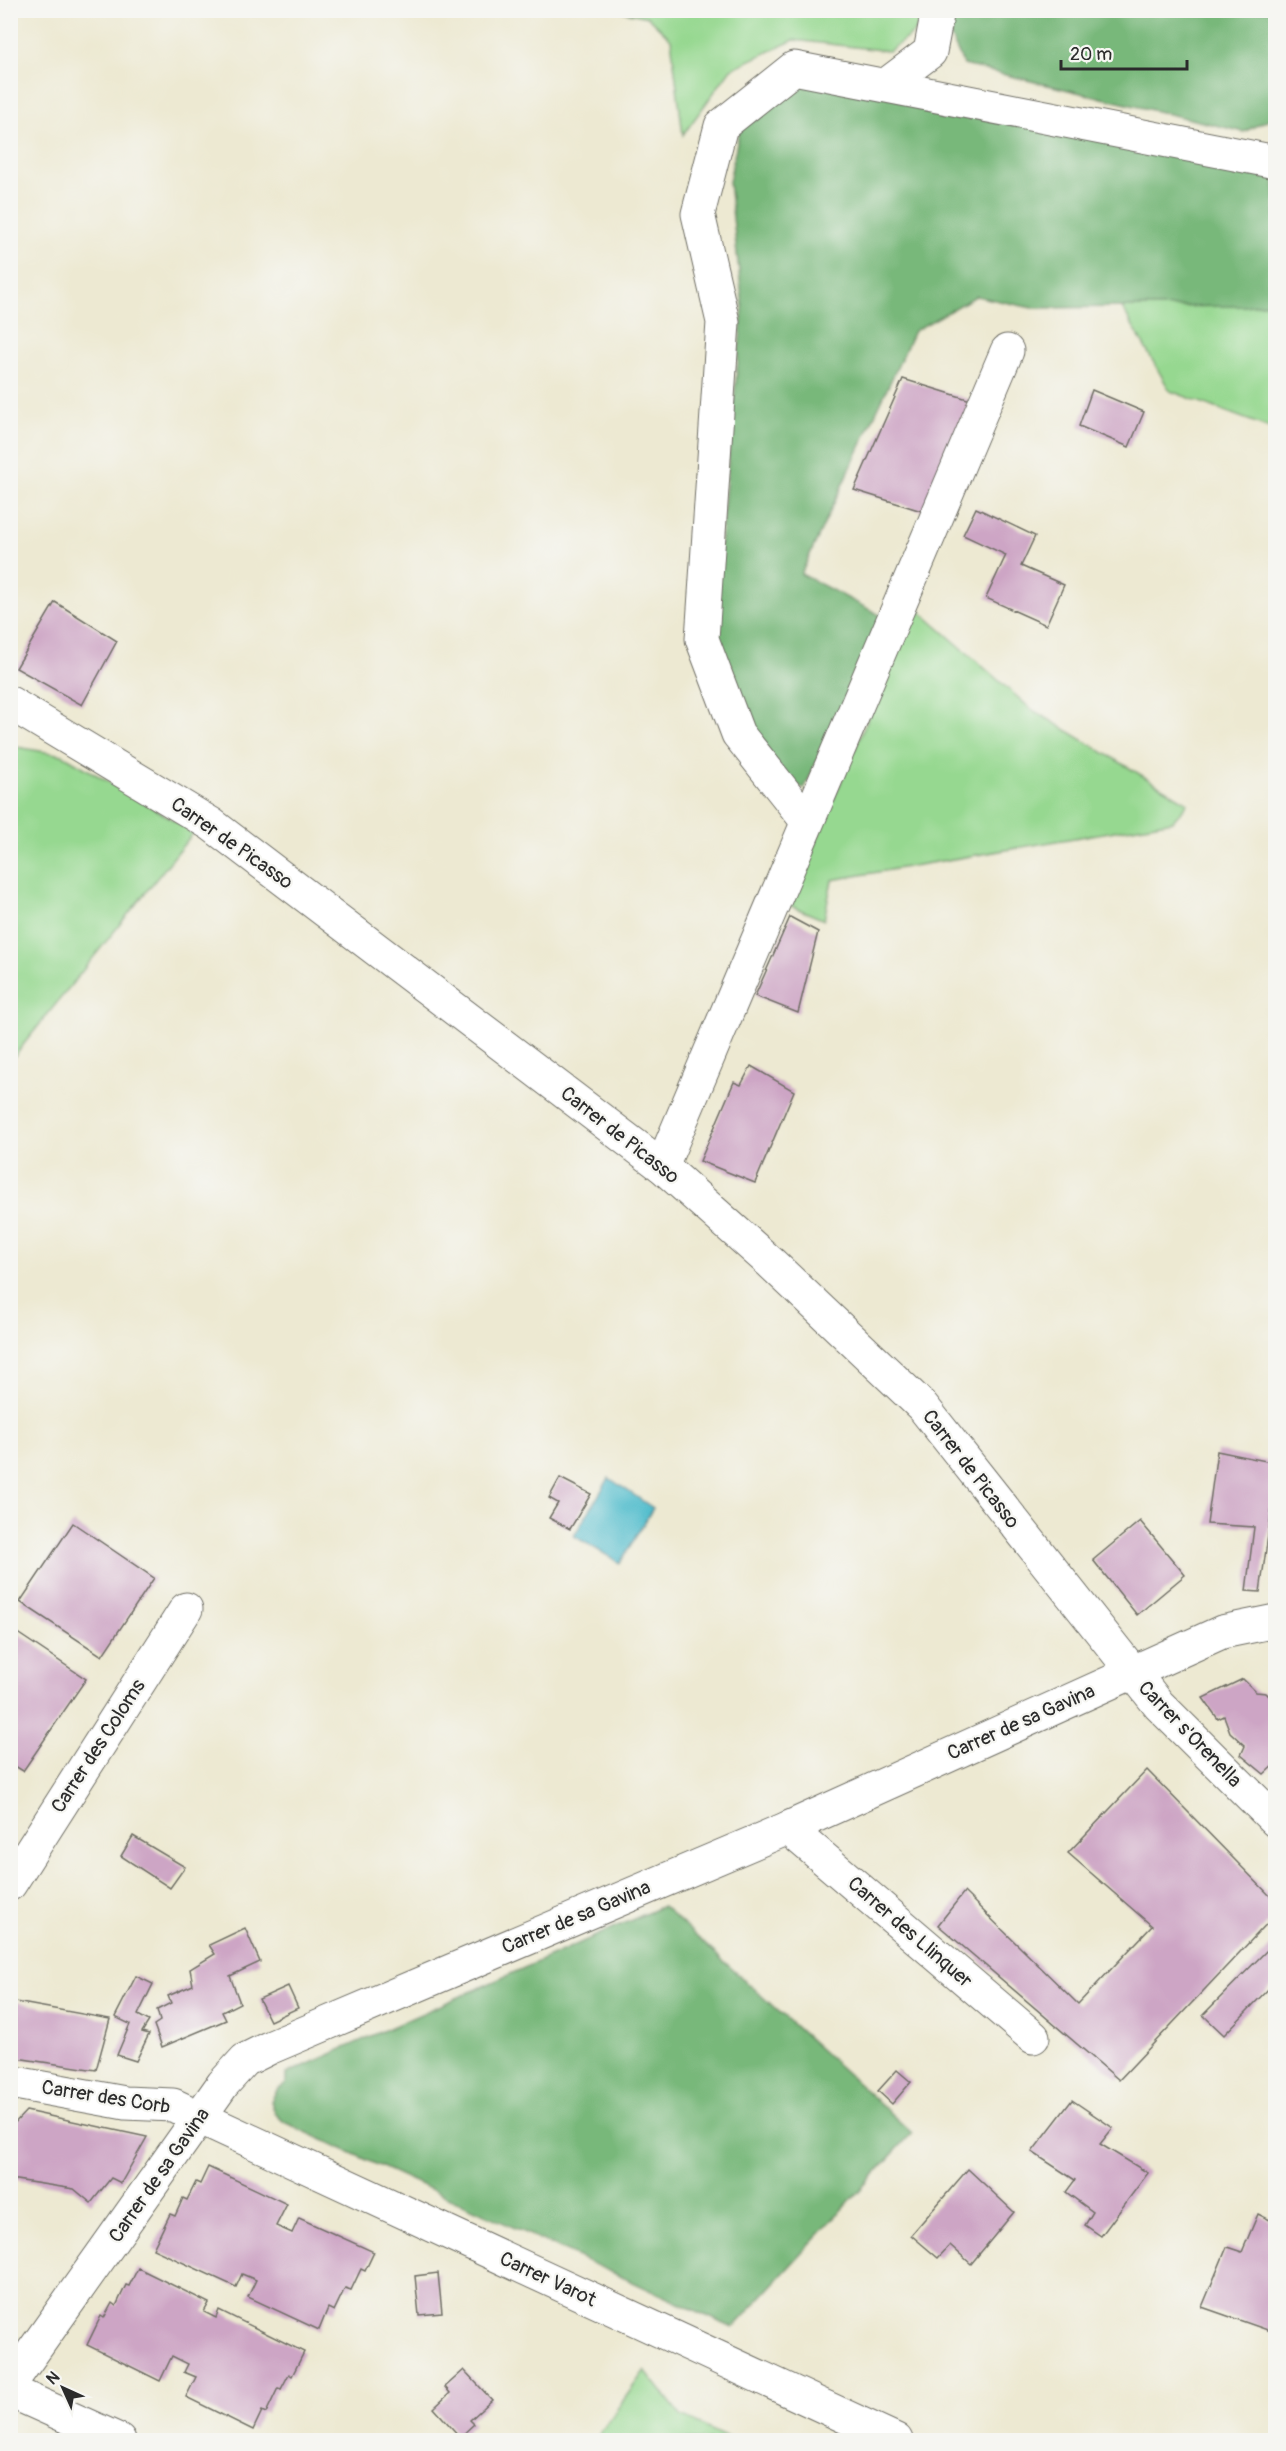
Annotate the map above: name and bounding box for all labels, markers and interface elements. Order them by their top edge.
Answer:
scale bar [1061,33,1187,71]
text: 20 m [1070,43,1112,66]
street label: Carrer de Picasso [166,792,298,895]
street label: Carrer de Picasso [556,1081,685,1189]
street label: Carrer de Picasso [917,1405,1025,1534]
street label: Carrer des Coloms [45,1674,151,1818]
street label: Carrer s'Orenella [1133,1675,1247,1793]
street label: Carrer de sa Gavina [943,1678,1099,1766]
street label: Carrer des Llinquer [843,1871,977,1993]
street label: Carrer de sa Gavina [498,1874,654,1960]
street label: Carrer des Corb [40,2074,172,2120]
street label: Carrer de sa Gavina [103,2103,215,2247]
street label: Carrer Varot [496,2246,601,2313]
north arrow [33,2358,93,2418]
text: N [42,2367,64,2389]

